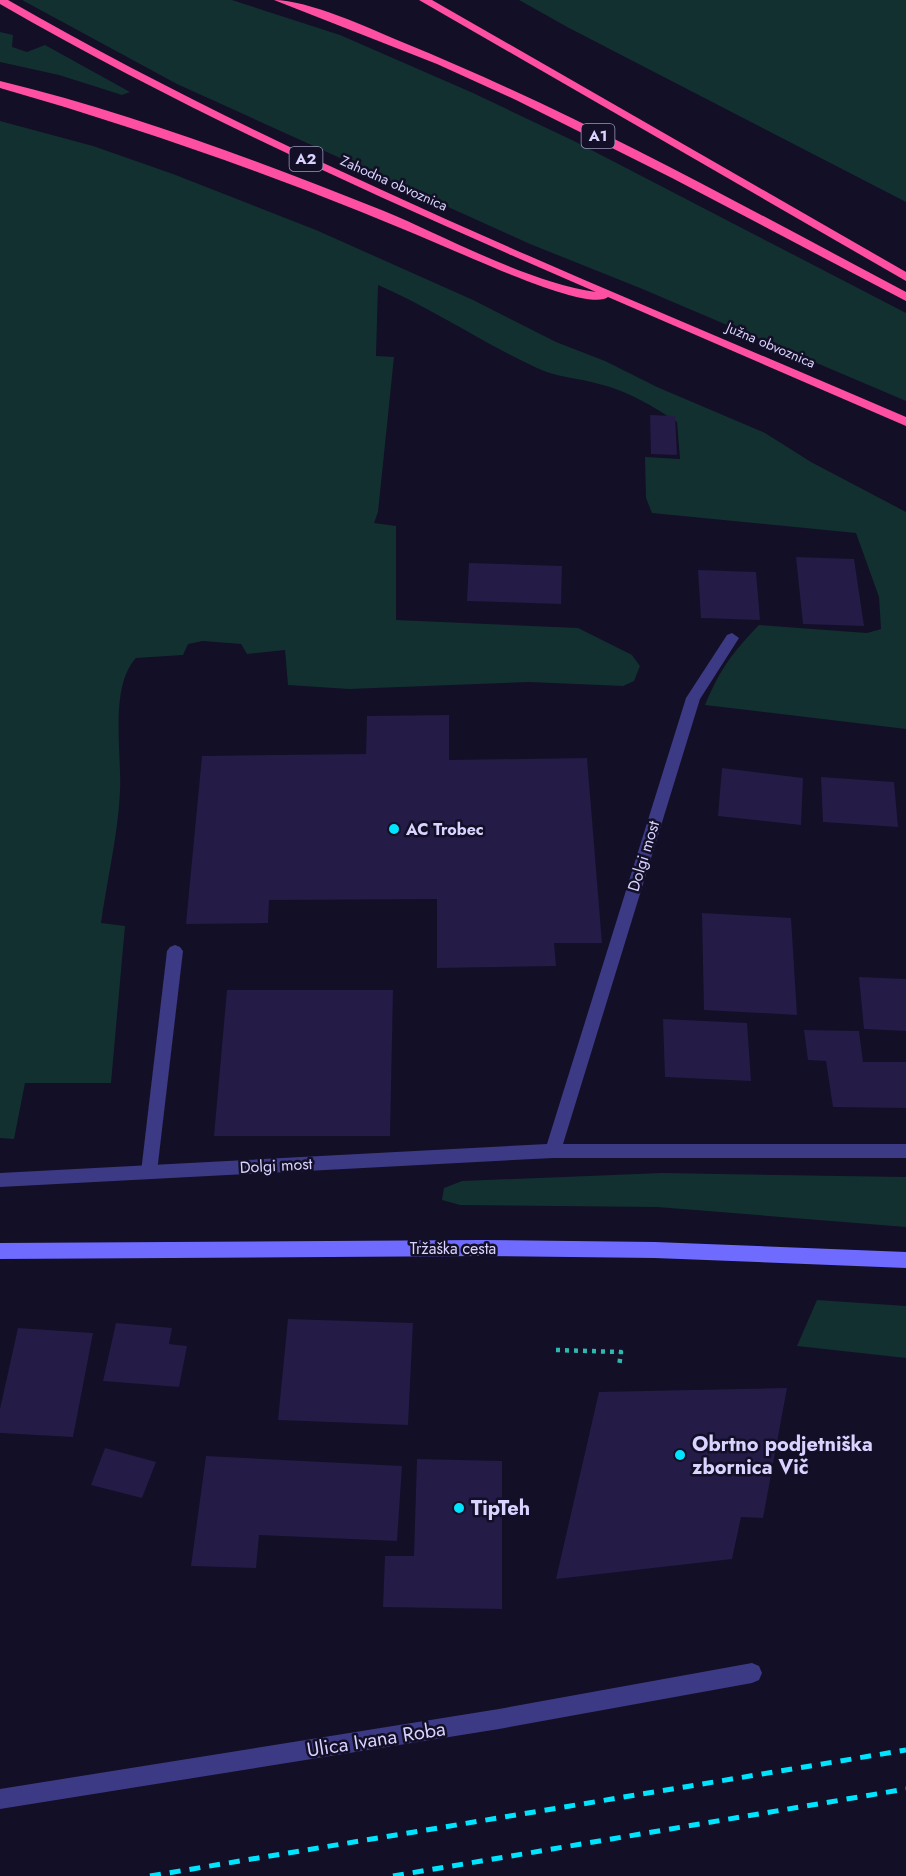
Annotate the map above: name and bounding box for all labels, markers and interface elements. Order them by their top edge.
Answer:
road number: A1 [582,124,614,148]
road number: A2 [290,147,322,171]
street label: Zahodna obvoznica [337,150,451,216]
street label: Južna obvoznica [721,316,819,373]
place label: AC Trobec [405,818,484,841]
street label: Dolgi most [622,818,665,894]
marker: AC Trobec [387,822,401,836]
street label: Dolgi most [239,1152,313,1179]
street label: Tržaška cesta [410,1237,496,1260]
place label: Obrtno podjetniška zbornica Vič [692,1430,873,1482]
marker: Obrtno podjetniška zbornica Vič [673,1448,687,1462]
place label: TipTeh [471,1494,530,1523]
marker: TipTeh [452,1501,466,1515]
street label: Ulica Ivana Roba [305,1714,448,1765]

